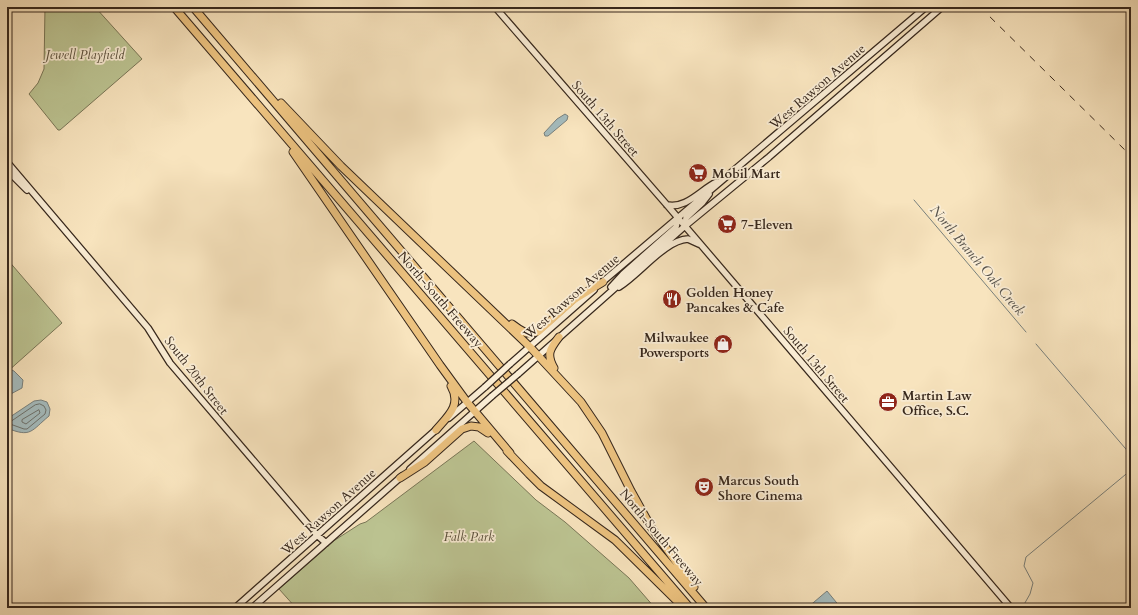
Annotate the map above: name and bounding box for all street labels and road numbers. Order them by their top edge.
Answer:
street label: West Rawson Avenue [765,40,870,134]
street label: South 13th Street [567,77,643,160]
street label: North-South Freeway [393,248,487,352]
street label: West Rawson Avenue [519,250,624,344]
street label: South 13th Street [779,323,854,407]
street label: South 20th Street [160,333,232,418]
street label: West Rawson Avenue [277,464,380,560]
street label: North-South Freeway [615,485,707,590]

